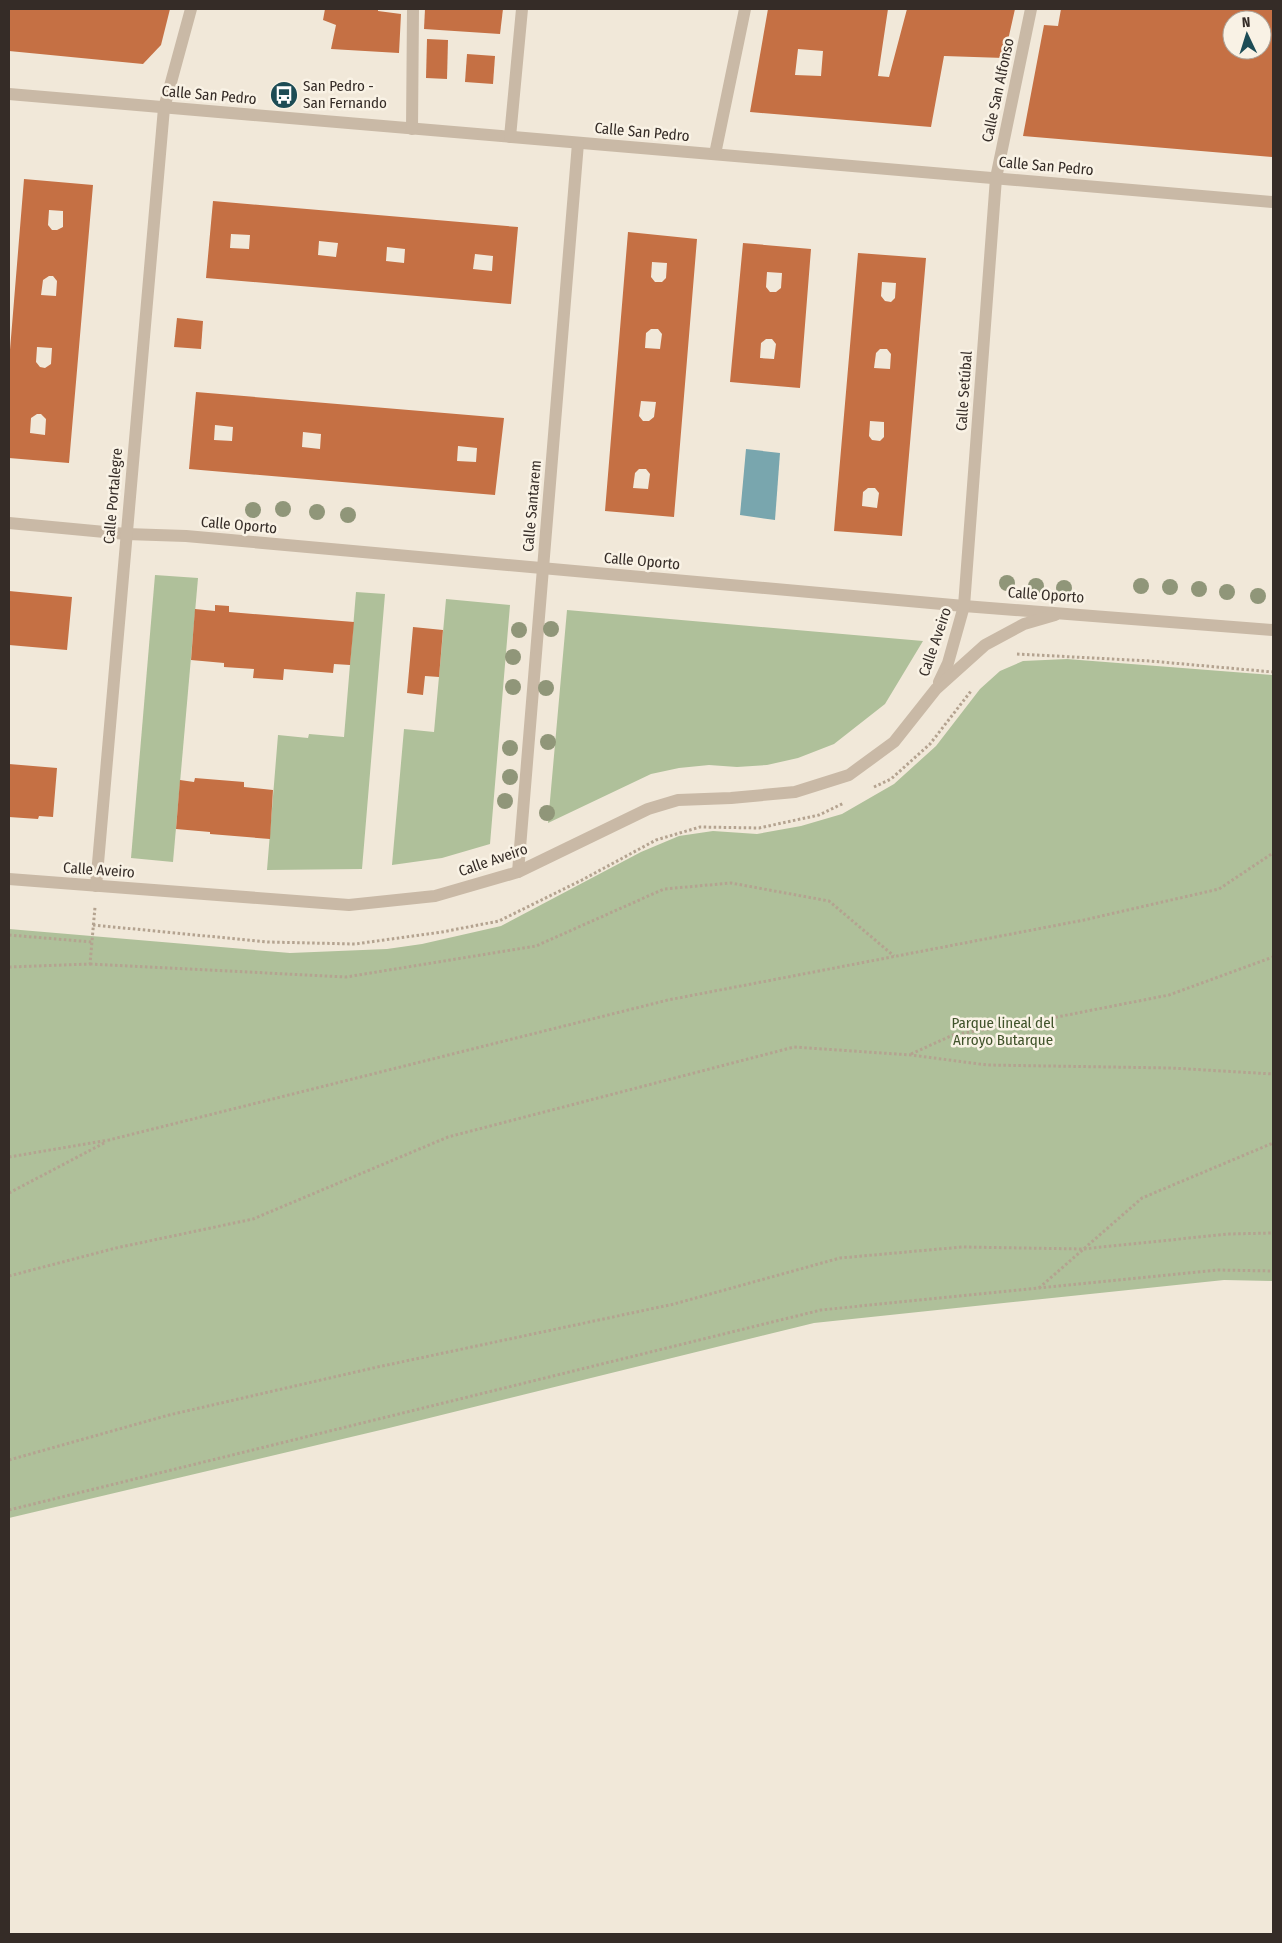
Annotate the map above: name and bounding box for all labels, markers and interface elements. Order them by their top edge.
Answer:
north arrow [1222,10,1272,60]
text: N [1241,14,1251,31]
street label: Calle San Alfonso [978,36,1018,144]
place label: San Pedro - San Fernando [303,77,387,112]
bus stop icon: San Pedro - San Fernando [269,80,299,110]
street label: Calle San Pedro [161,82,257,108]
street label: Calle San Pedro [594,119,690,145]
street label: Calle San Pedro [998,153,1094,179]
street label: Calle Setúbal [952,350,976,432]
street label: Calle Portalegre [100,447,126,545]
street label: Calle Santarem [519,459,545,553]
street label: Calle Oporto [200,513,278,537]
street label: Calle Oporto [603,549,681,573]
street label: Calle Oporto [1007,583,1085,607]
street label: Calle Aveiro [915,605,955,679]
street label: Calle Aveiro [456,840,530,880]
street label: Calle Aveiro [63,859,136,881]
park label: Parque lineal del Arroyo Butarque [951,1014,1055,1049]

